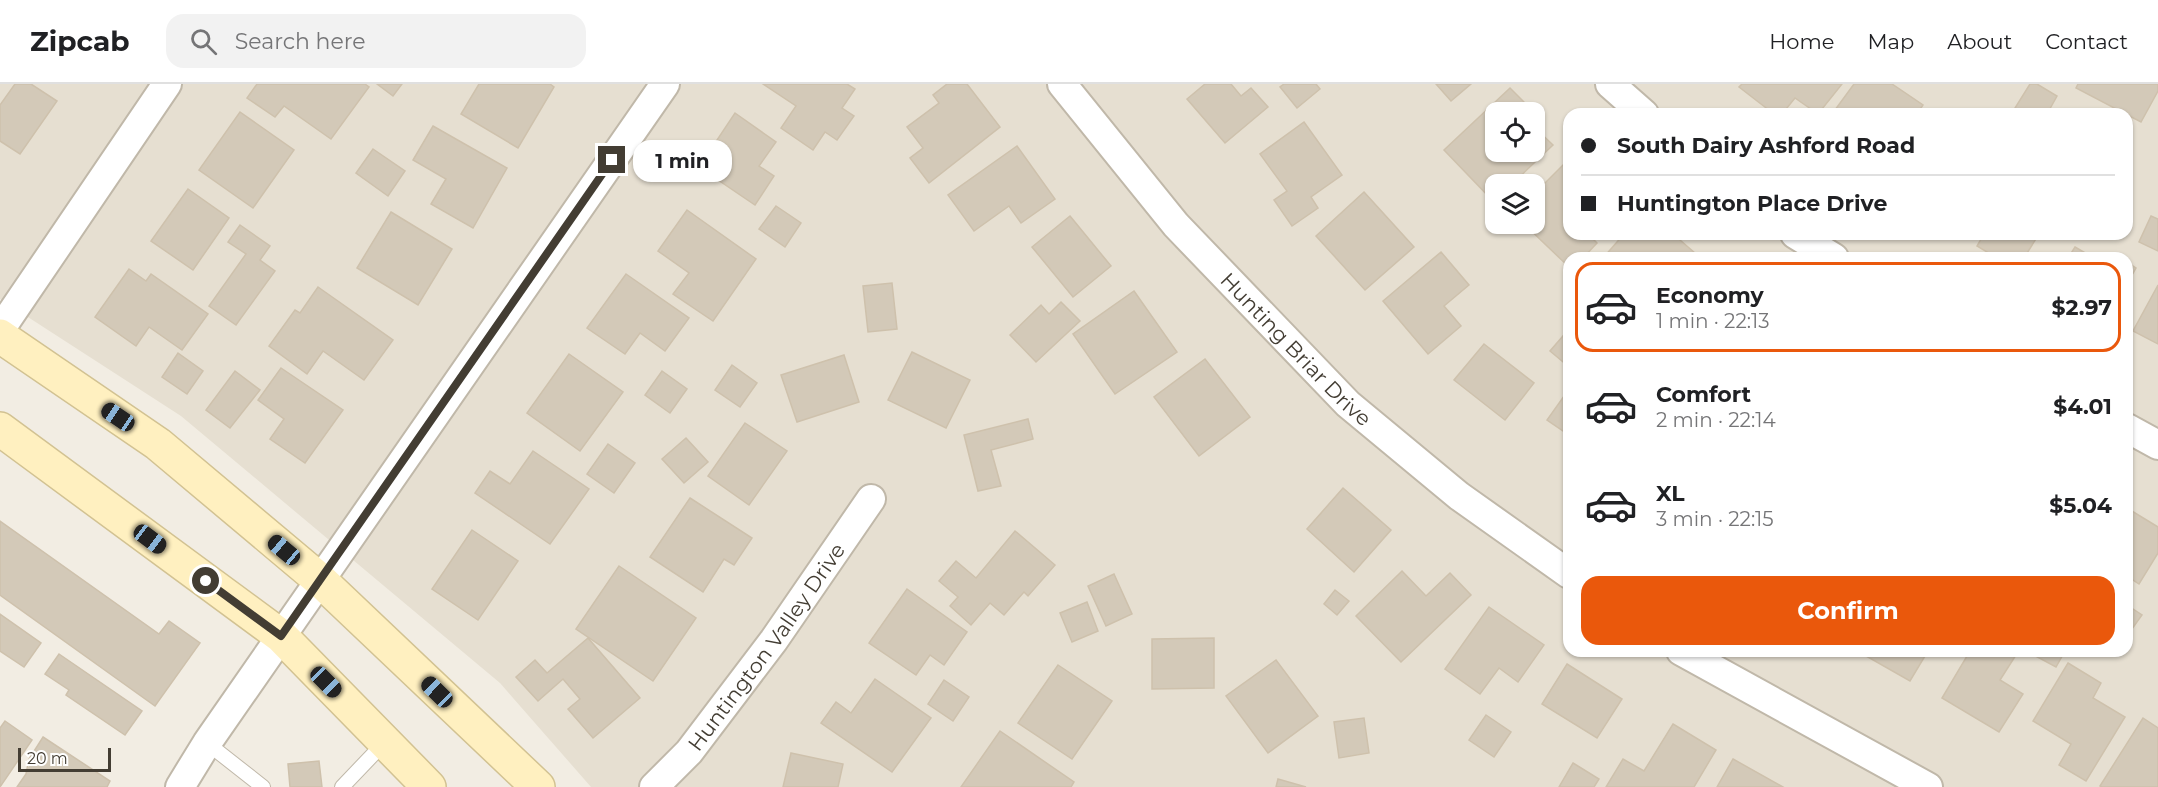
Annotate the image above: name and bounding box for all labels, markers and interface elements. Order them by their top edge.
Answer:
search box [166,14,586,68]
text: Zipcab [30,24,130,58]
icon: search [187,25,220,58]
text: Search here [235,28,366,55]
text: Home [1769,29,1834,54]
text: Map [1867,29,1914,54]
text: About [1947,29,2012,54]
text: Contact [2045,29,2128,54]
map controls [1485,102,1545,234]
button: locate [1485,102,1545,162]
text: South Dairy Ashford Road [1617,132,1915,159]
callout: 1 min [633,139,732,181]
route end [598,146,625,173]
text: 1 min [655,149,710,173]
button: layers [1485,174,1545,234]
text: Huntington Place Drive [1617,190,1887,217]
street label: Hunting Briar Drive [1216,267,1377,431]
icon: car [1584,280,1638,334]
text: Economy [1656,282,1764,309]
text: $2.97 [2051,294,2112,321]
text: 1 min · 22:13 [1656,309,1770,333]
icon: car [1584,379,1638,433]
text: Comfort [1656,381,1751,408]
text: $4.01 [2053,393,2112,420]
car [98,399,138,435]
text: 2 min · 22:14 [1656,408,1776,432]
icon: car [1584,478,1638,532]
text: XL [1656,480,1685,507]
text: $5.04 [2049,492,2112,519]
text: 3 min · 22:15 [1656,507,1774,531]
car [130,521,170,557]
car [264,532,304,568]
street label: Huntington Valley Drive [682,538,850,756]
route start [192,567,219,594]
button: Confirm [1581,576,2115,645]
car [307,663,345,701]
car [418,673,456,711]
scale bar [18,745,111,772]
text: 20 m [27,749,68,768]

